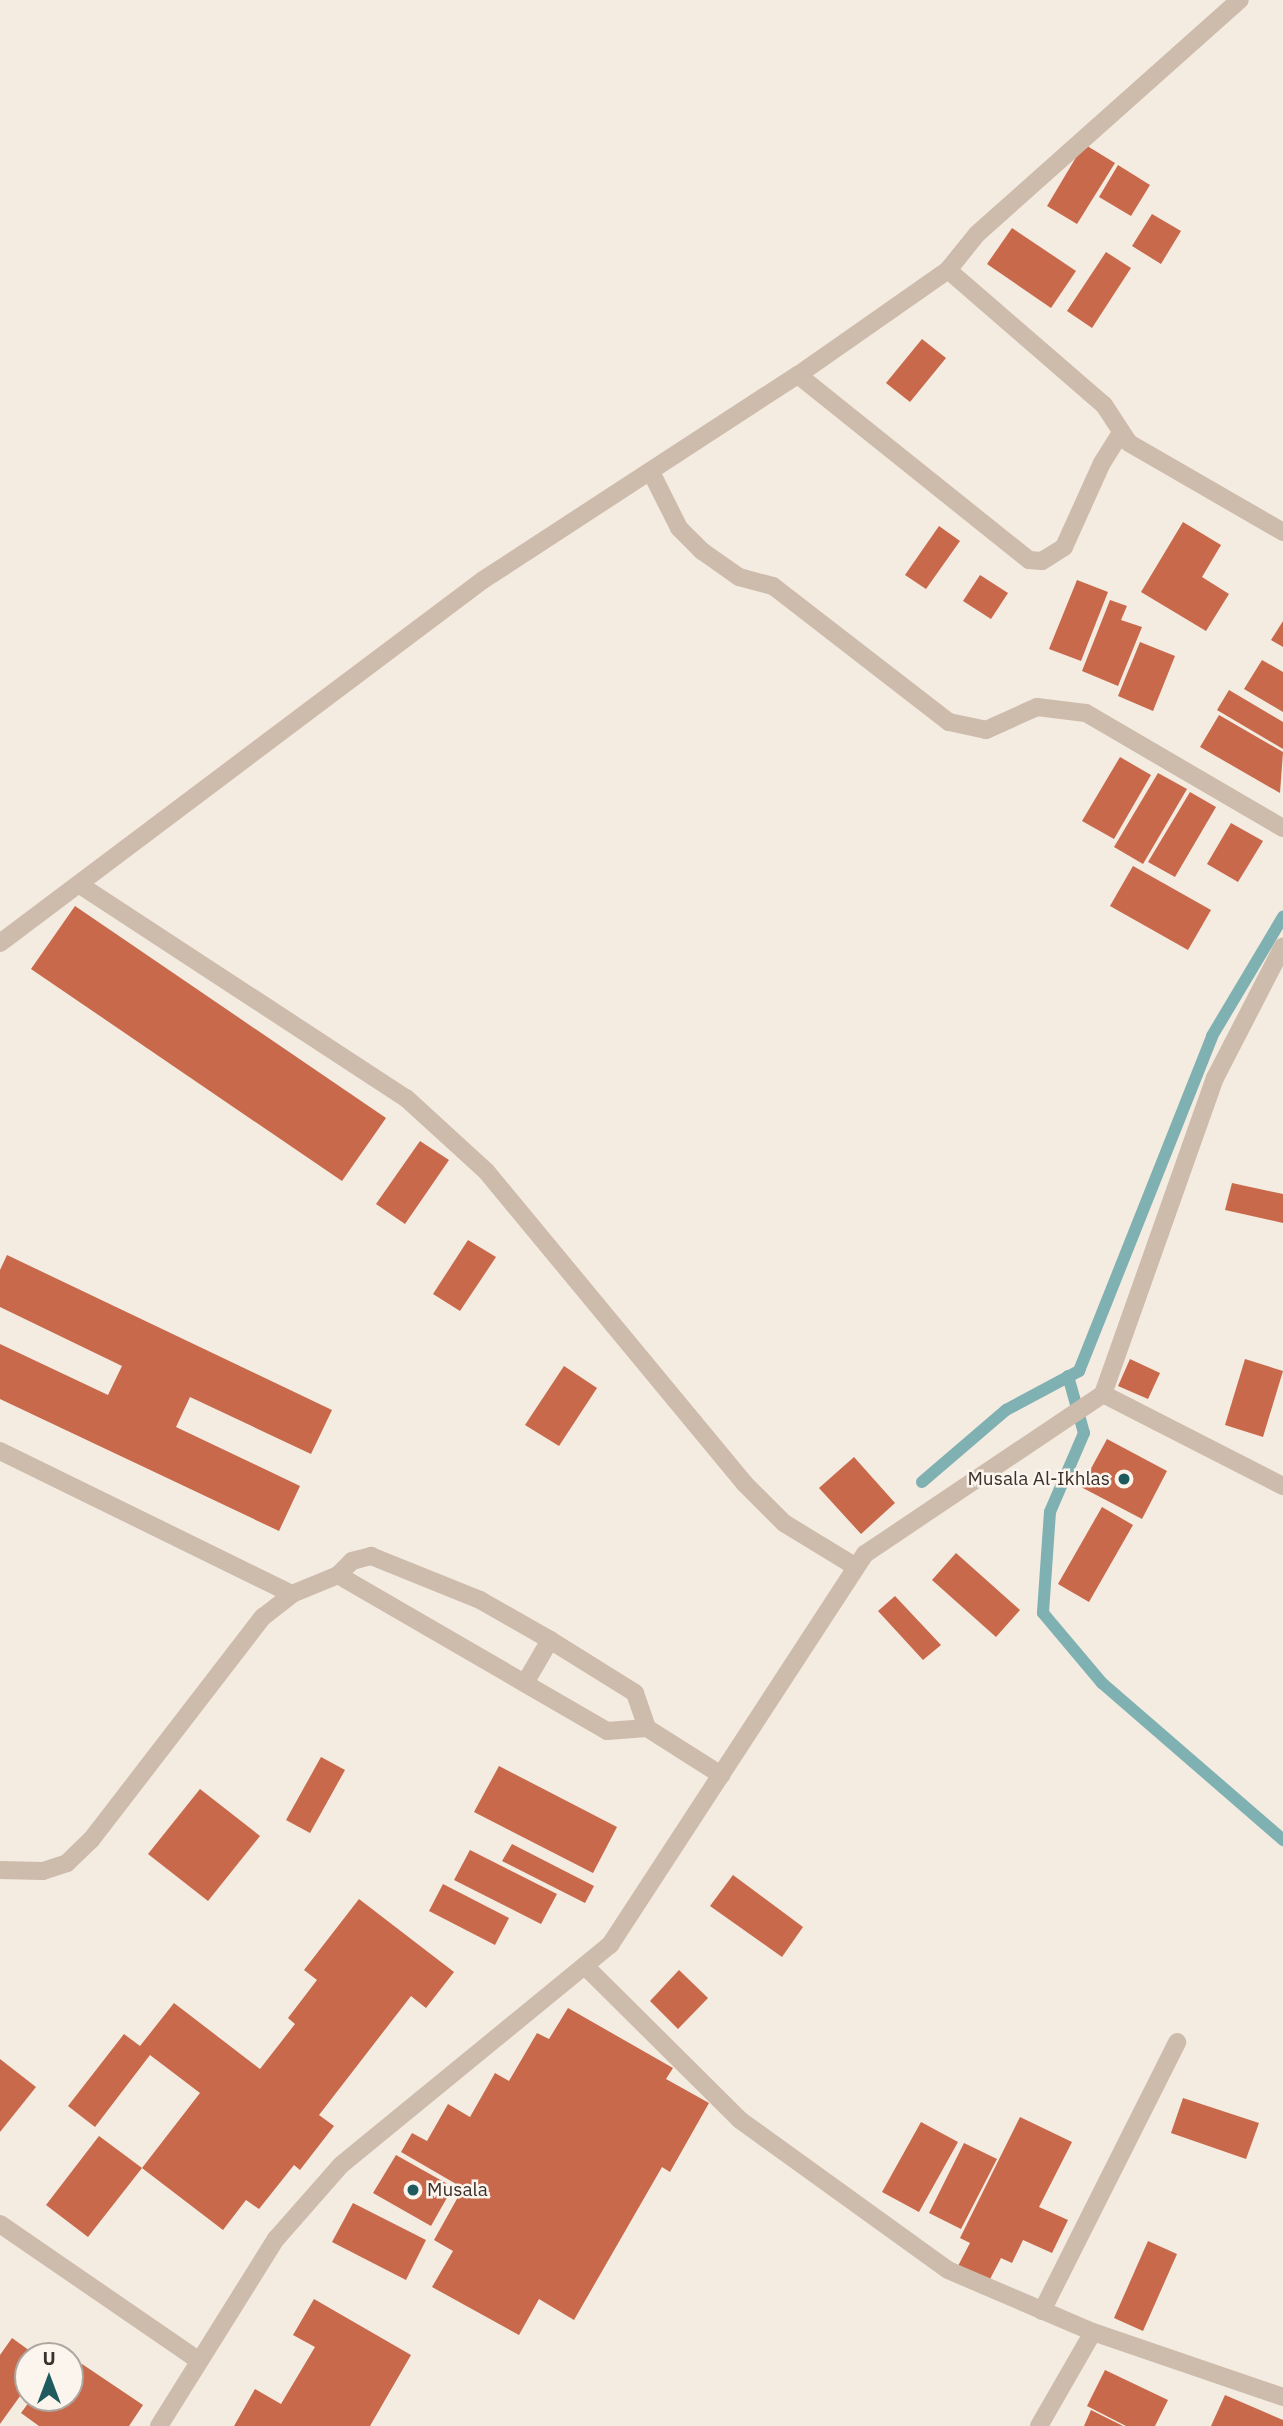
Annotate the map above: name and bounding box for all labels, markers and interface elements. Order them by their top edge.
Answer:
place label: Musala Al-Ikhlas [967,1468,1110,1490]
marker: Musala Al-Ikhlas [1116,1471,1132,1487]
place label: Musala [427,2179,488,2201]
marker: Musala [405,2182,421,2198]
north arrow [14,2342,84,2412]
text: U [42,2346,56,2370]

